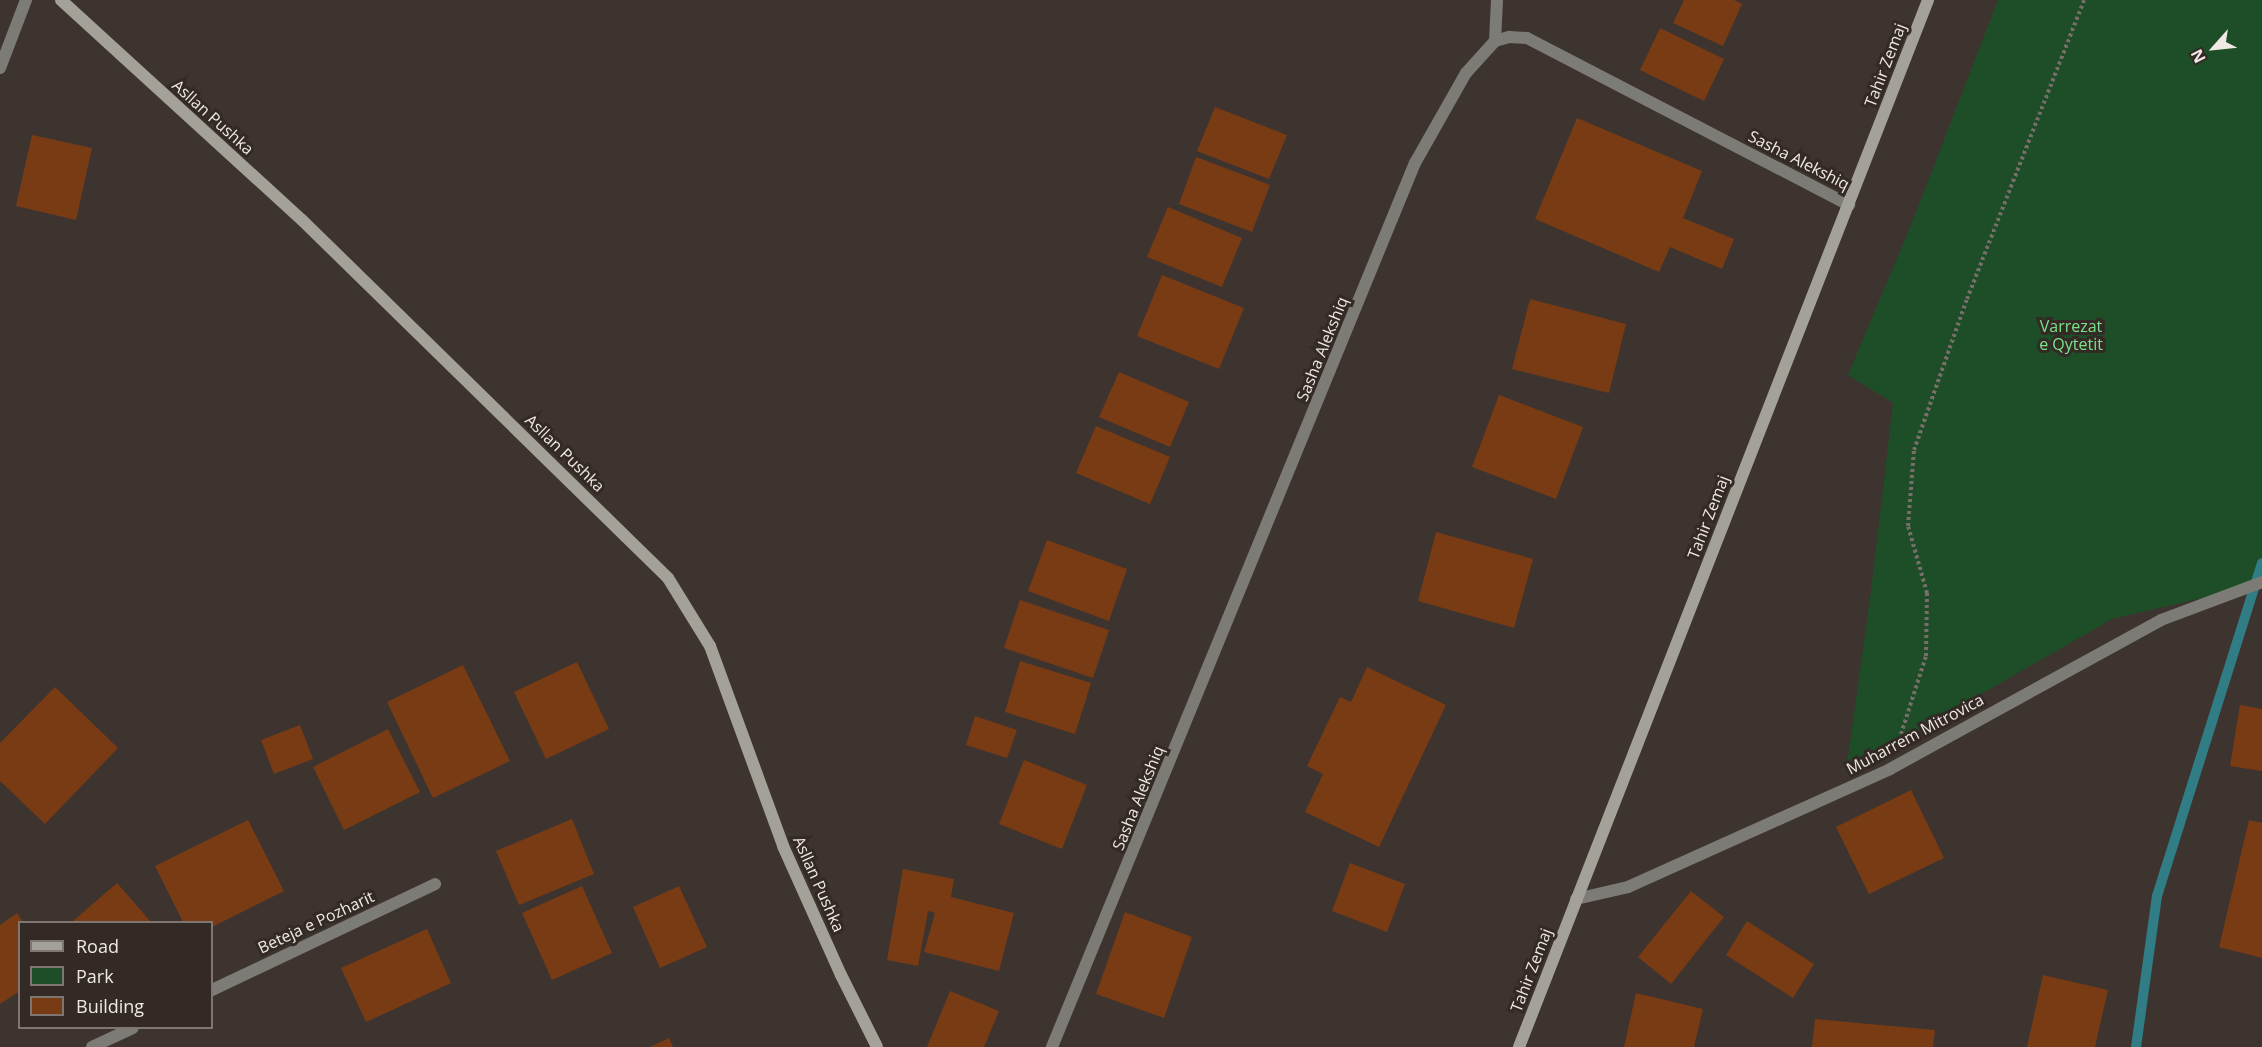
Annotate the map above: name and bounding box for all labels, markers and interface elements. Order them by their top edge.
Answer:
north arrow [2184,18,2244,78]
street label: Tahir Zemaj [1860,20,1910,110]
text: N [2185,45,2211,67]
street label: Asllan Pushka [168,75,258,159]
street label: Sasha Alekshiq [1745,126,1853,194]
street label: Sasha Alekshiq [1292,294,1352,404]
park label: Varrezat e Qytetit [2039,316,2103,354]
street label: Asllan Pushka [521,410,609,496]
street label: Tahir Zemaj [1683,472,1733,562]
street label: Muharrem Mitrovica [1843,690,1987,778]
street label: Sasha Alekshiq [1108,743,1168,853]
street label: Asllan Pushka [789,833,849,935]
street label: Beteja e Pozharit [255,887,377,957]
legend [18,921,213,1029]
street label: Tahir Zemaj [1506,925,1556,1015]
text: Road [76,934,119,958]
text: Park [76,964,114,988]
text: Building [76,994,144,1018]

